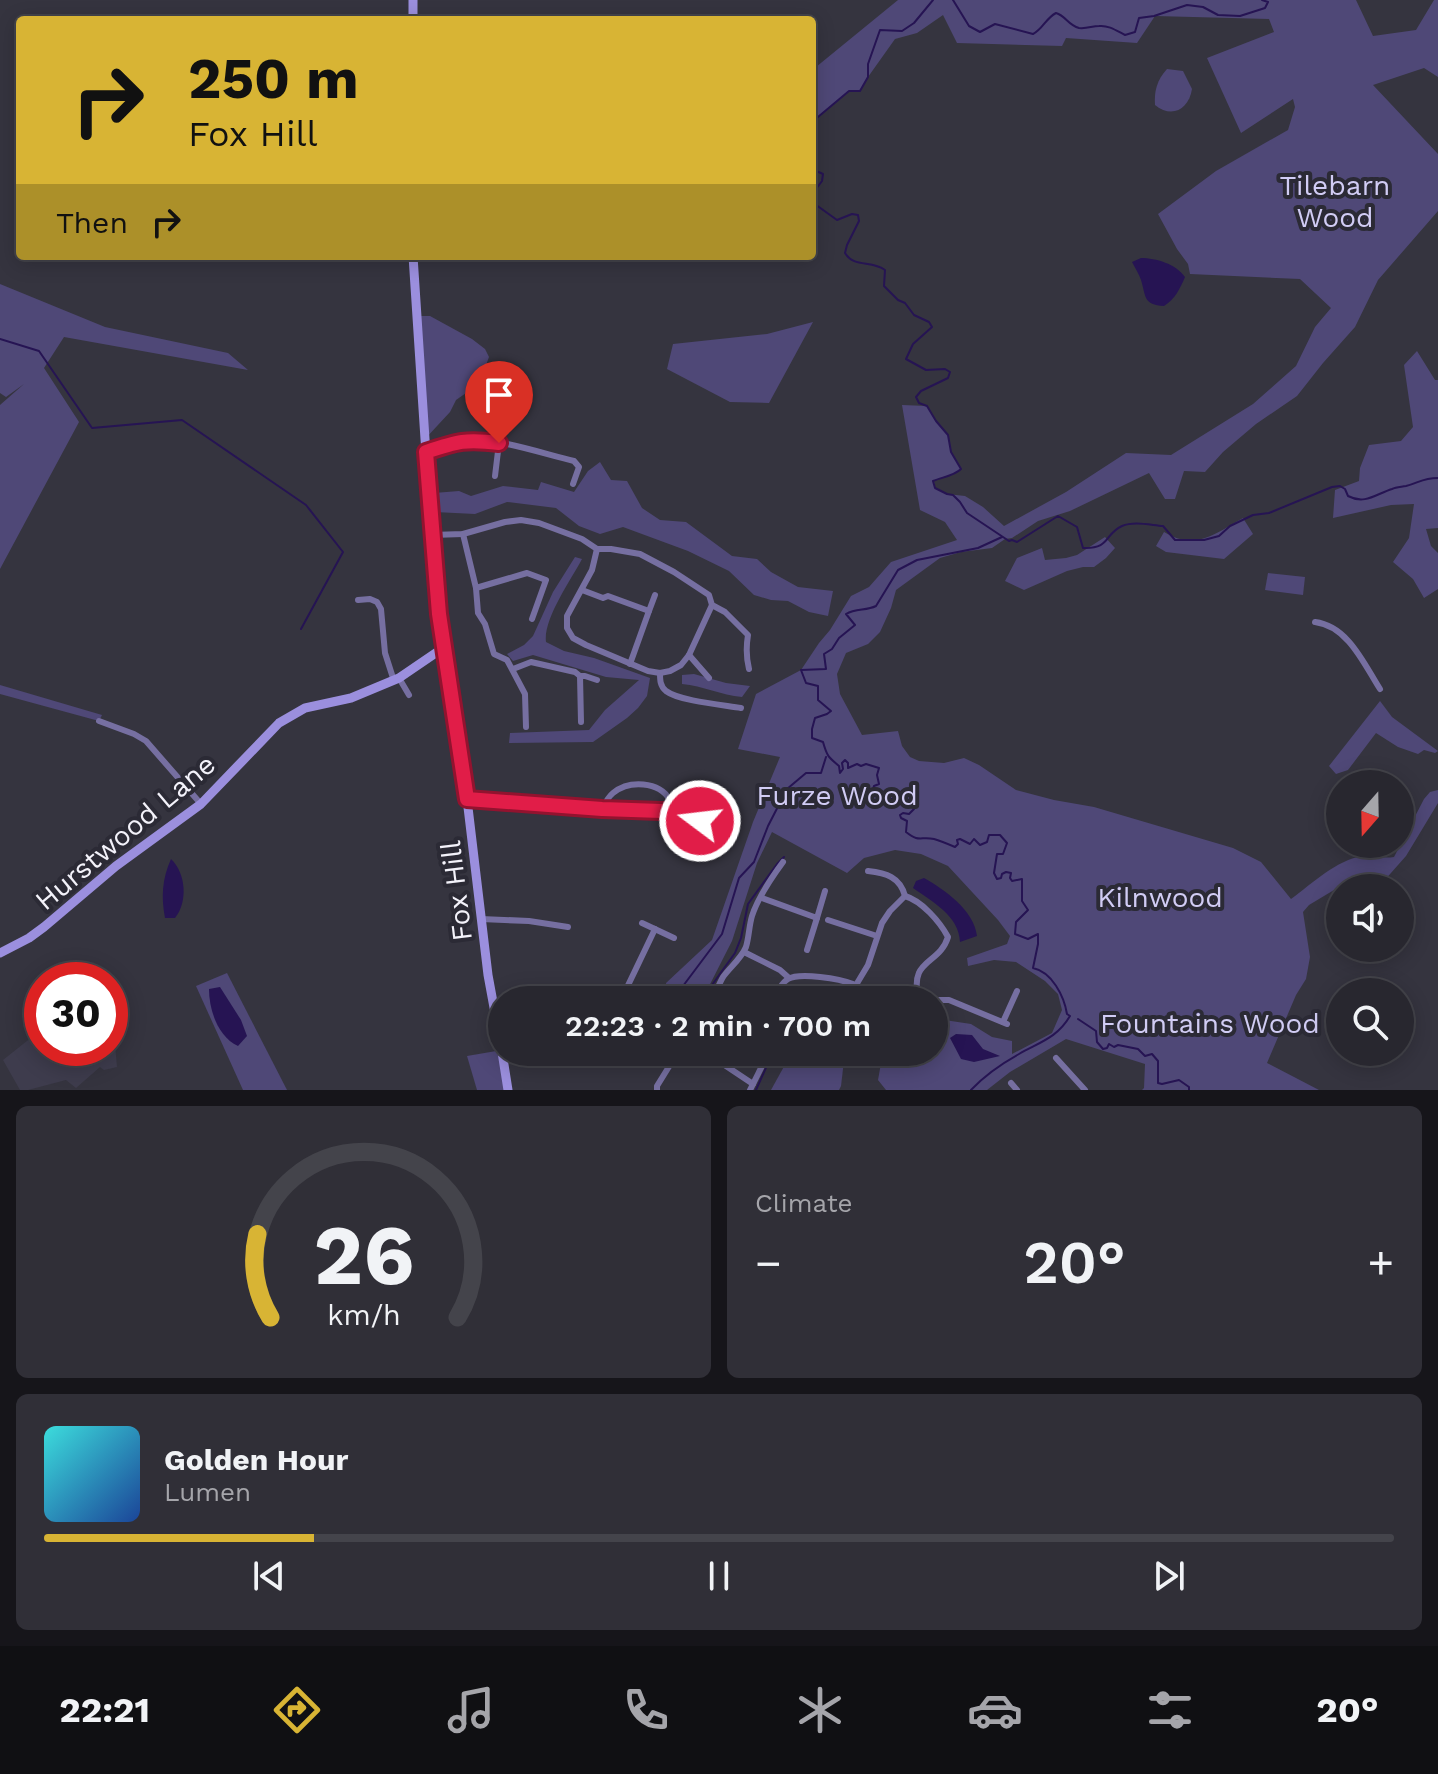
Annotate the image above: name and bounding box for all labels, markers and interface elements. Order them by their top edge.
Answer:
text: 250 m [188,46,359,112]
icon: right [56,48,160,152]
text: Fox Hill [188,113,318,155]
park label: Tilebarn Wood [1280,169,1390,234]
icon: right [144,200,188,244]
text: Then [56,205,128,240]
pin [465,361,533,443]
icon: arrive [477,373,521,417]
street label: Hurstwood Lane [29,748,222,917]
north arrow [1326,770,1414,858]
map controls [1326,770,1414,1066]
position arrow [658,779,742,863]
park label: Furze Wood [756,779,918,812]
street label: Fox Hill [434,838,479,943]
button: sound [1326,874,1414,962]
park label: Kilnwood [1097,881,1223,914]
speed limit sign: 30 [24,962,128,1066]
button: search [1326,978,1414,1066]
park label: Fountains Wood [1100,1007,1320,1040]
text: 22:23 · 2 min · 700 m [565,1008,871,1043]
text: Climate [755,1188,853,1218]
text: 26 [313,1207,414,1304]
text: 20° [1023,1227,1126,1298]
text: − [755,1237,782,1289]
text: + [1367,1237,1394,1289]
text: km/h [327,1298,400,1332]
text: Golden Hour [164,1442,348,1477]
text: Lumen [164,1477,251,1507]
icon: previous [247,1554,291,1598]
icon: pause [697,1554,741,1598]
icon: next [1147,1554,1191,1598]
icon: directions [269,1682,325,1738]
icon: music [443,1682,499,1738]
icon: phone [618,1682,674,1738]
icon: climate [792,1682,848,1738]
icon: car [967,1682,1023,1738]
icon: filters [1142,1682,1198,1738]
text: 22:21 [59,1689,150,1731]
text: 20° [1316,1689,1379,1731]

